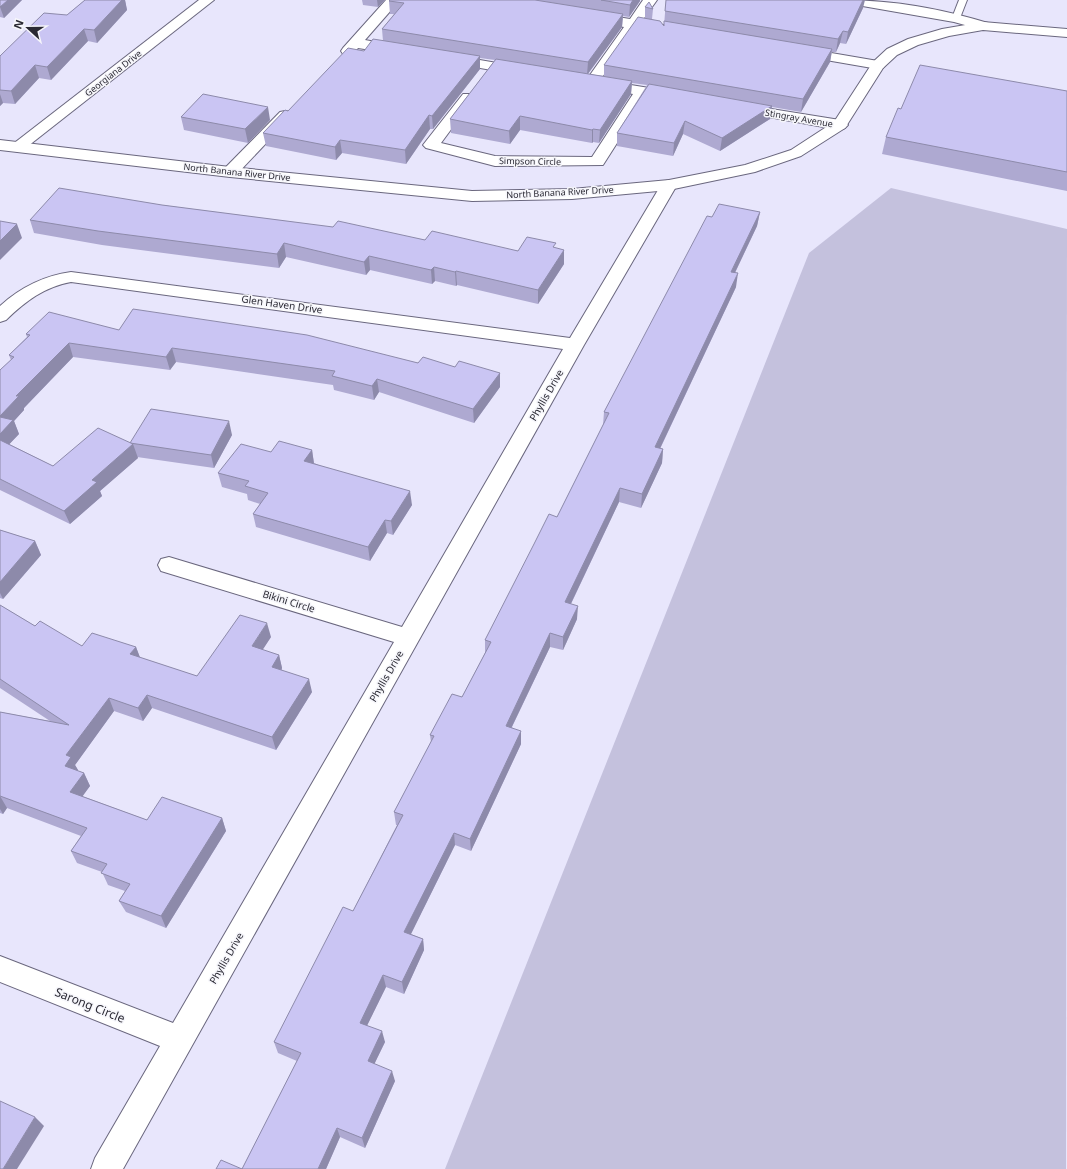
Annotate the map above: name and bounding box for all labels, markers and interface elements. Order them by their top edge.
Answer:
north arrow [8,8,48,48]
text: N [10,17,27,31]
street label: Georgiana Drive [82,47,144,99]
street label: Stingray Avenue [764,106,834,130]
street label: Simpson Circle [499,154,561,168]
street label: North Banana River Drive [183,160,291,184]
street label: North Banana River Drive [506,183,614,201]
street label: Glen Haven Drive [241,291,324,317]
street label: Phyllis Drive [526,366,567,423]
street label: Bikini Circle [261,586,317,616]
street label: Phyllis Drive [366,647,407,704]
street label: Phyllis Drive [206,929,247,986]
street label: Sarong Circle [52,983,128,1027]

